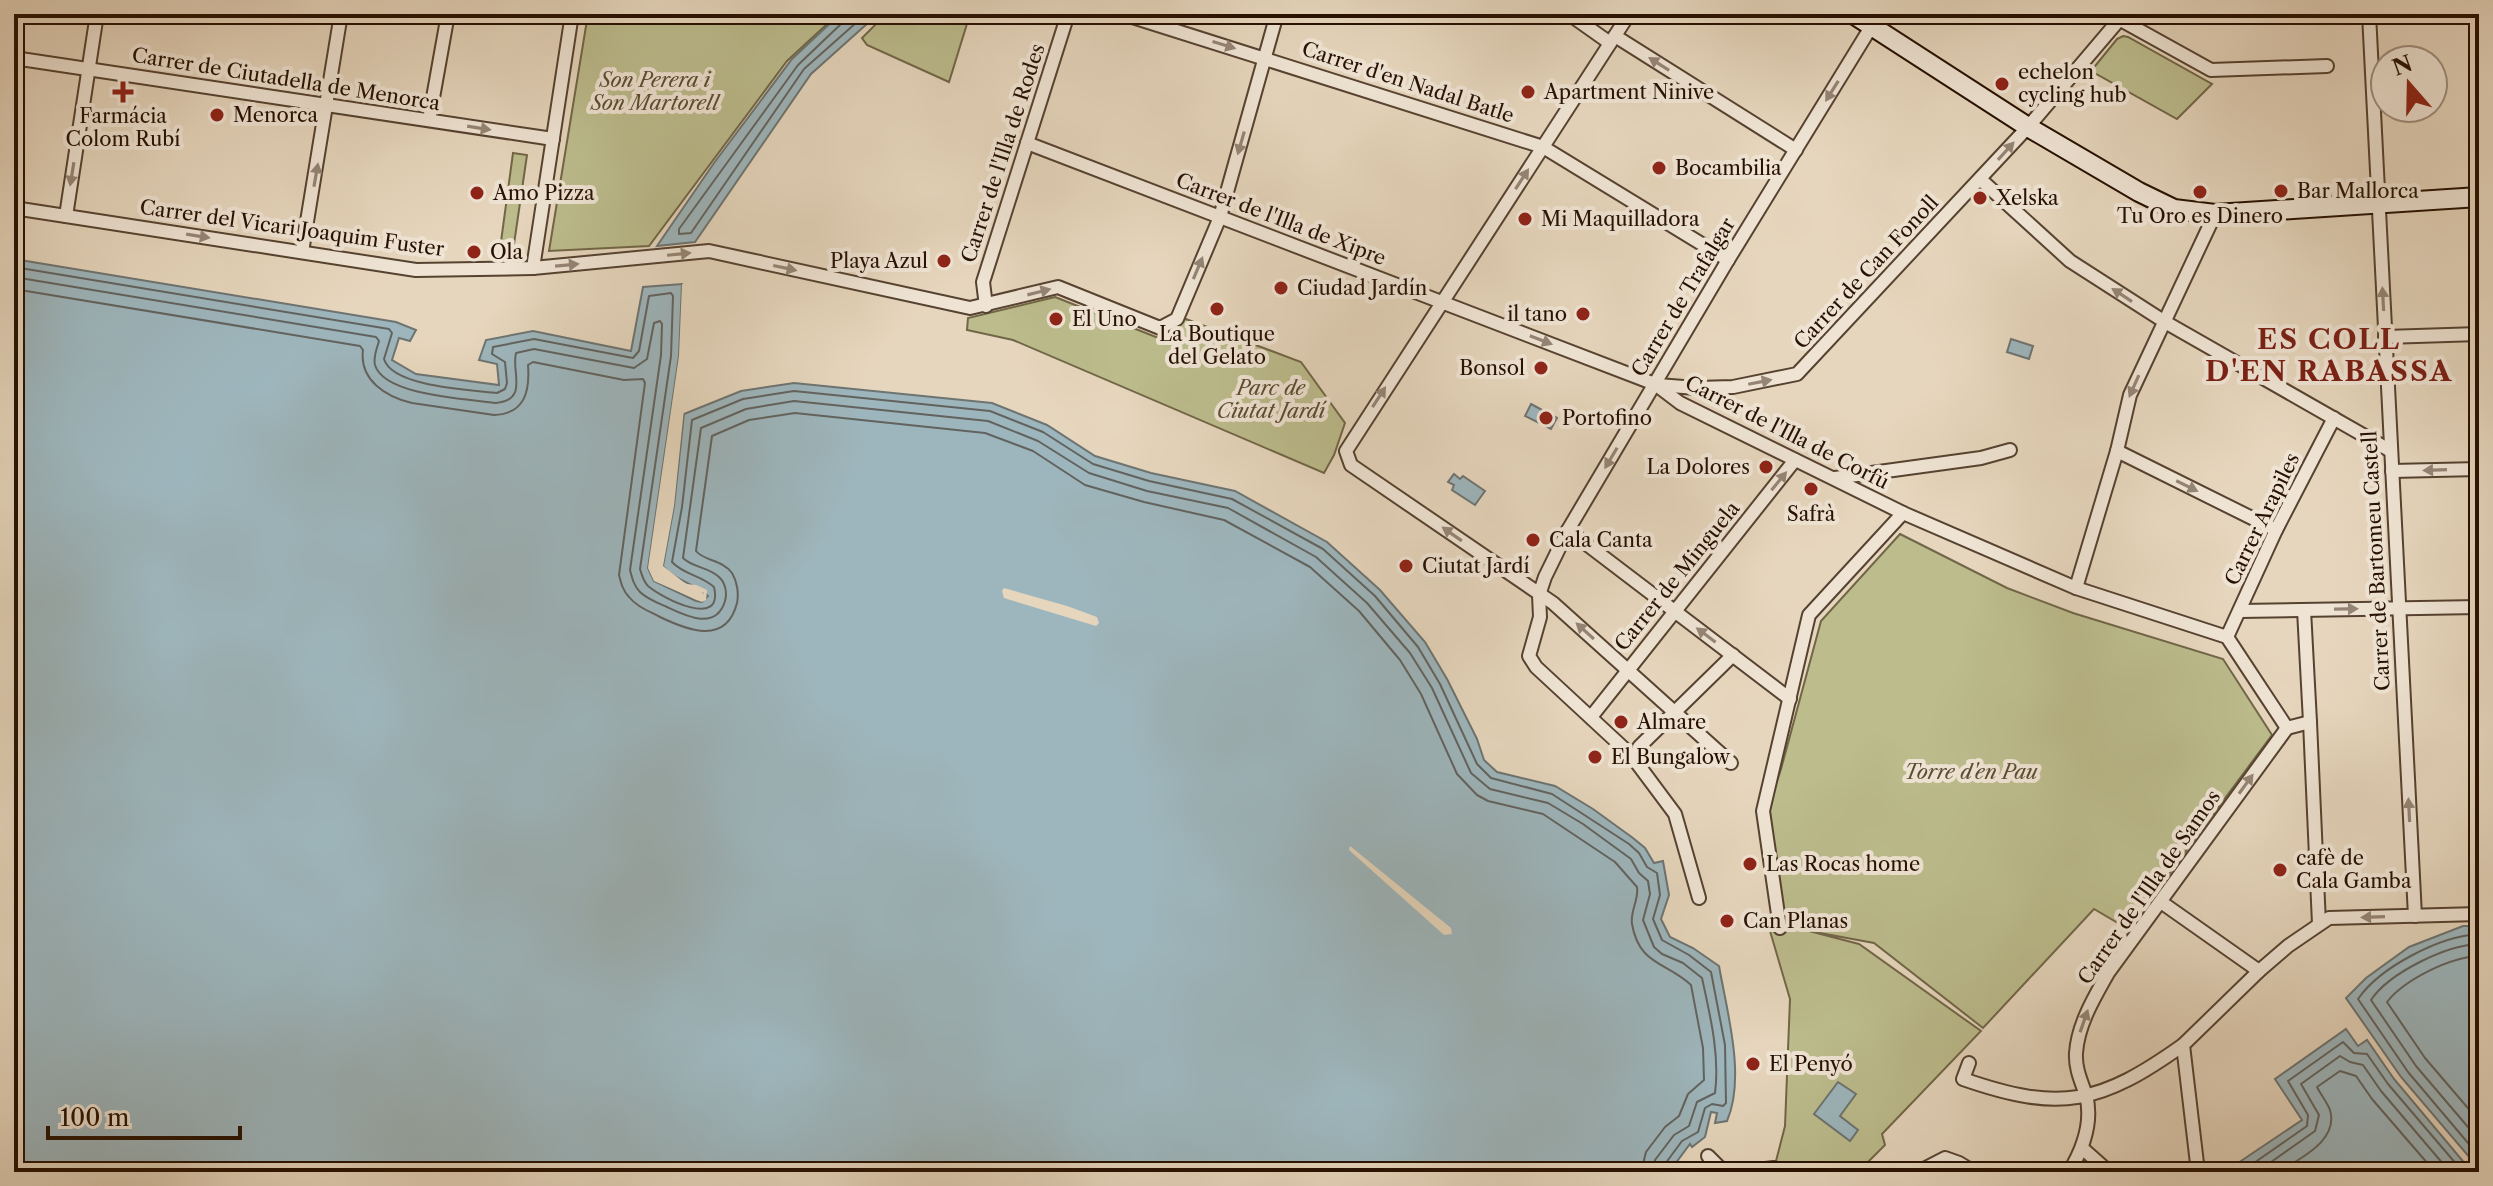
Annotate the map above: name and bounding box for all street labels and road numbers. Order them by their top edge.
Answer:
street label: Carrer d'en Nadal Batle [1299,36,1517,128]
street label: Carrer de l'Illa de Rodes [956,41,1050,265]
street label: Carrer de Ciutadella de Menorca [130,43,442,115]
street label: Carrer de l'Illa de Xipre [1173,168,1389,270]
street label: Carrer de Can Fonoll [1789,190,1943,354]
street label: Carrer del Vicari Joaquim Fuster [138,195,446,261]
street label: Carrer de Trafalgar [1626,213,1740,381]
street label: Carrer de l'Illa de Corfú [1681,370,1893,494]
street label: Carrer de Bartomeu Castell [2357,430,2395,692]
street label: Carrer Arapiles [2220,449,2304,589]
street label: Carrer de Minguela [1609,496,1745,656]
street label: Carrer de l'Illa de Samos [2073,785,2225,989]

